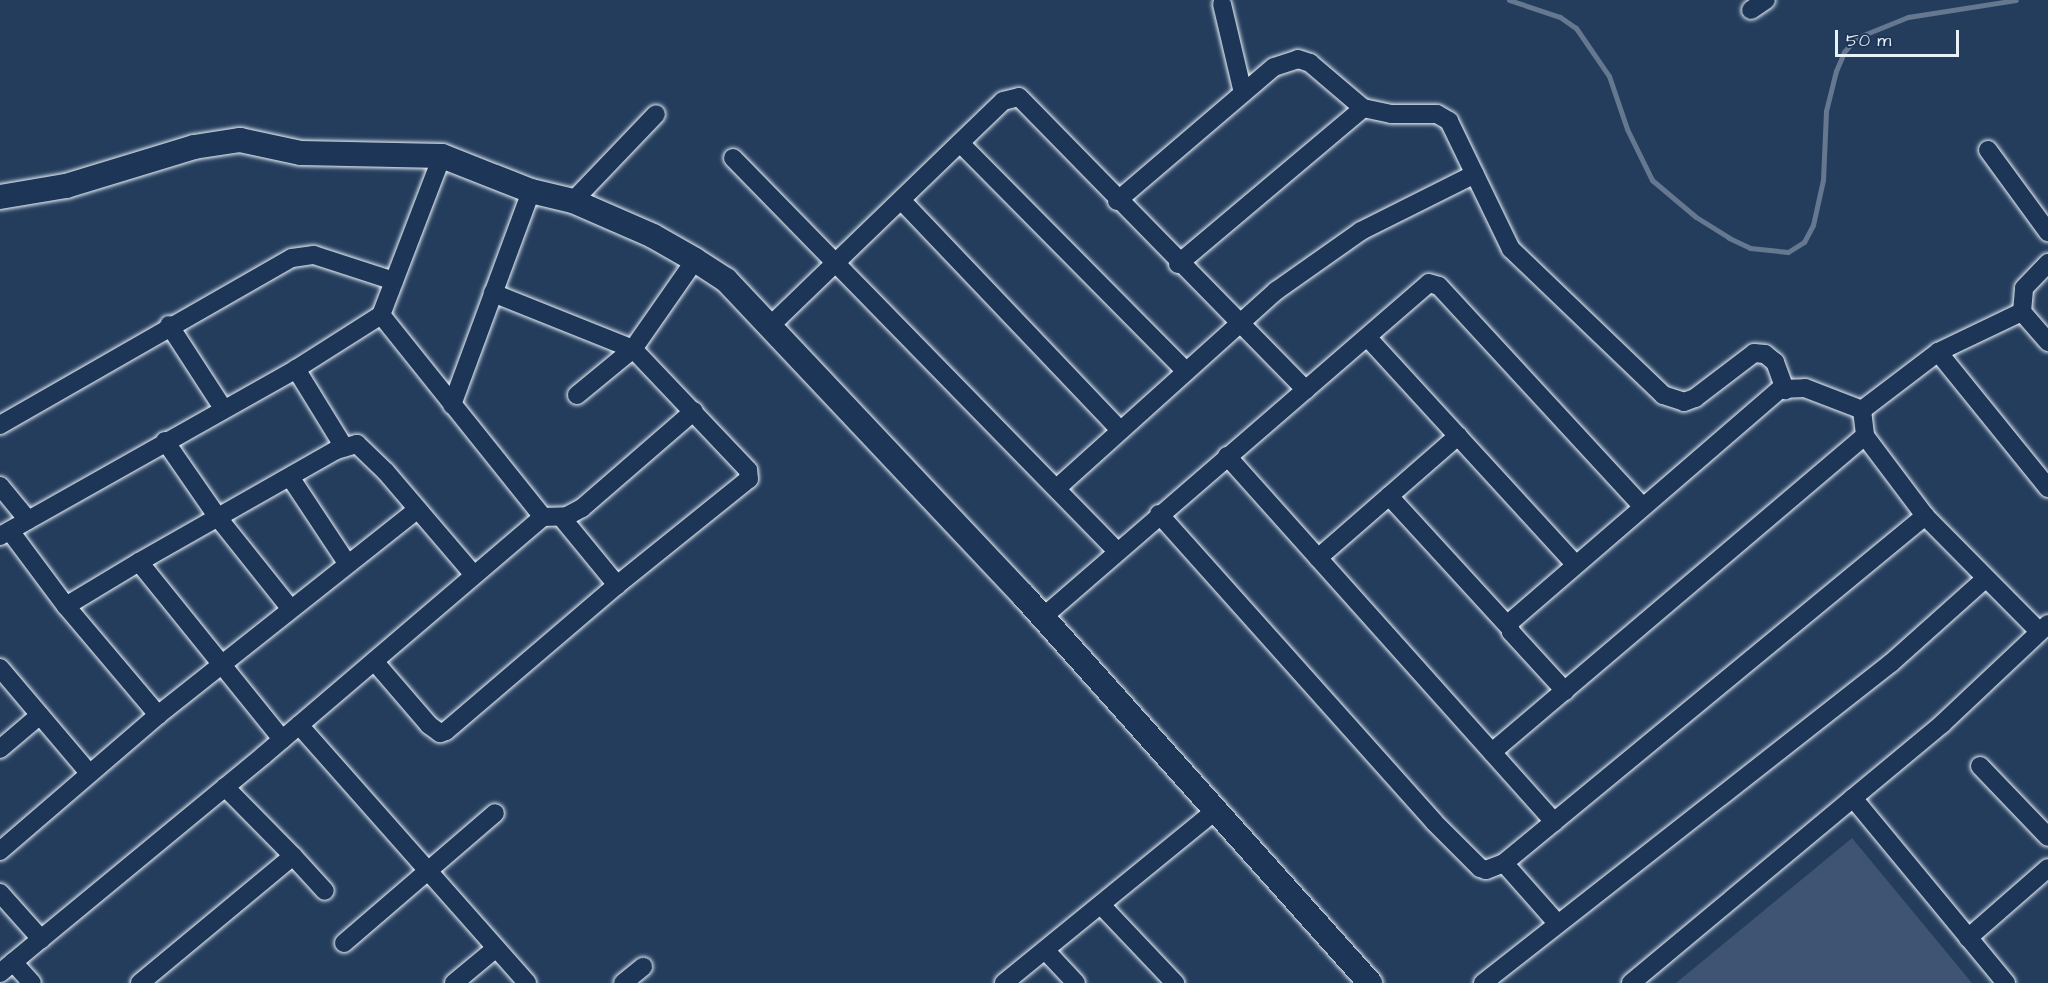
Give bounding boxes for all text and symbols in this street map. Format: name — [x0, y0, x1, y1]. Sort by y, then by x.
scale bar — [1838, 18, 1962, 56]
text: 50 m — [1846, 28, 1891, 53]

